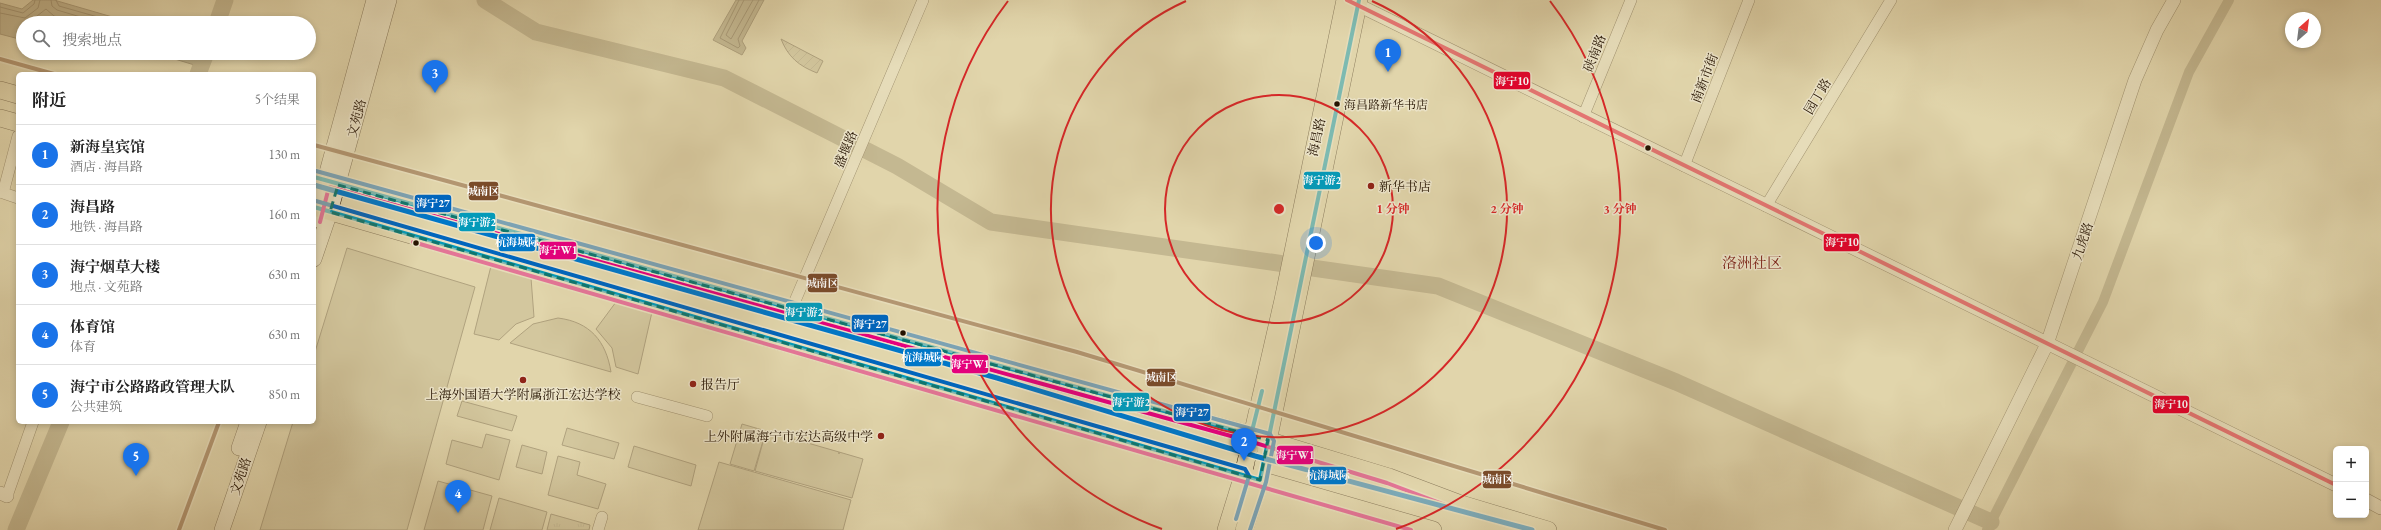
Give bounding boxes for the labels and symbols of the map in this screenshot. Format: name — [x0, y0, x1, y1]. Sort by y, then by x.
north arrow — [2285, 12, 2321, 48]
street label: 硖南路 — [1579, 32, 1610, 74]
pin: 1 — [1375, 39, 1401, 72]
street label: 南新市街 — [1687, 51, 1722, 106]
pin: 3 — [422, 60, 448, 93]
line badge: 海宁10 — [1493, 71, 1531, 90]
text: 海宁10 — [1495, 74, 1529, 88]
street label: 园丁路 — [1800, 75, 1835, 117]
street label: 文苑路 — [343, 97, 370, 139]
place label: 海昌路新华书店 — [1344, 97, 1428, 113]
marker: 海昌路新华书店 — [1332, 99, 1342, 109]
street label: 海昌路 — [1304, 116, 1329, 158]
street label: 盛堰路 — [830, 128, 861, 170]
unlabelled marker — [1643, 143, 1653, 153]
line badge: 海宁游2 — [1303, 171, 1341, 190]
text: 海宁游2 — [1303, 173, 1342, 187]
place label: 新华书店 — [1379, 178, 1431, 195]
line badge: 城南区 — [468, 181, 499, 201]
marker: 新华书店 — [1366, 181, 1376, 191]
text: 城南区 — [467, 184, 500, 198]
line badge: 海宁27 — [414, 194, 452, 213]
text: 海宁27 — [416, 196, 450, 210]
text: 1 分钟 — [1376, 201, 1410, 217]
text: 2 分钟 — [1490, 201, 1524, 217]
text: 3 分钟 — [1603, 201, 1637, 217]
centre of rings — [1272, 202, 1286, 216]
line badge: 海宁游2 — [458, 212, 496, 232]
text: 海宁游2 — [458, 215, 497, 229]
street label: 九虎路 — [2068, 220, 2097, 262]
line badge: 杭海城际 — [498, 233, 536, 252]
your location — [1306, 233, 1326, 253]
line badge: 海宁10 — [1823, 233, 1860, 252]
text: 杭海城际 — [495, 235, 539, 249]
text: 海宁10 — [1825, 235, 1859, 249]
unlabelled marker — [411, 238, 421, 248]
line badge: 海宁W1 — [539, 241, 577, 260]
text: 海宁W1 — [538, 243, 578, 257]
district label: 洛洲社区 — [1722, 253, 1782, 272]
line badge: 城南区 — [807, 273, 838, 293]
text: 城南区 — [806, 276, 839, 290]
line badge: 海宁游2 — [785, 302, 823, 322]
text: 海宁游2 — [785, 305, 824, 319]
line badge: 海宁27 — [851, 314, 889, 333]
text: 海宁27 — [853, 317, 887, 331]
unlabelled marker — [898, 328, 908, 338]
line badge: 杭海城际 — [904, 348, 942, 367]
text: 杭海城际 — [901, 350, 945, 364]
line badge: 海宁W1 — [951, 354, 989, 374]
text: 海宁W1 — [950, 357, 990, 371]
line badge: 城南区 — [1146, 368, 1176, 387]
text: 城南区 — [1145, 370, 1178, 384]
marker: 上海外国语大学附属浙江宏达学校 — [518, 375, 528, 385]
place label: 报告厅 — [701, 376, 740, 393]
marker: 报告厅 — [688, 379, 698, 389]
place label: 上海外国语大学附属浙江宏达学校 — [425, 386, 621, 403]
line badge: 海宁游2 — [1112, 392, 1150, 412]
text: 海宁游2 — [1112, 395, 1151, 409]
line badge: 海宁10 — [2152, 395, 2190, 414]
text: 海宁10 — [2154, 397, 2188, 411]
line badge: 海宁27 — [1173, 403, 1211, 422]
text: 海宁27 — [1175, 405, 1209, 419]
place label: 上外附属海宁市宏达高级中学 — [704, 428, 873, 445]
pin: 2 — [1231, 428, 1257, 461]
marker: 上外附属海宁市宏达高级中学 — [876, 431, 886, 441]
pin: 5 — [123, 443, 149, 476]
line badge: 海宁W1 — [1276, 445, 1314, 465]
text: 海宁W1 — [1275, 448, 1315, 462]
street label: 文苑路 — [226, 455, 255, 497]
line badge: 杭海城际 — [1309, 466, 1347, 485]
text: 杭海城际 — [1306, 468, 1350, 482]
line badge: 城南区 — [1482, 470, 1512, 489]
text: 城南区 — [1481, 472, 1514, 486]
pin: 4 — [445, 480, 471, 513]

